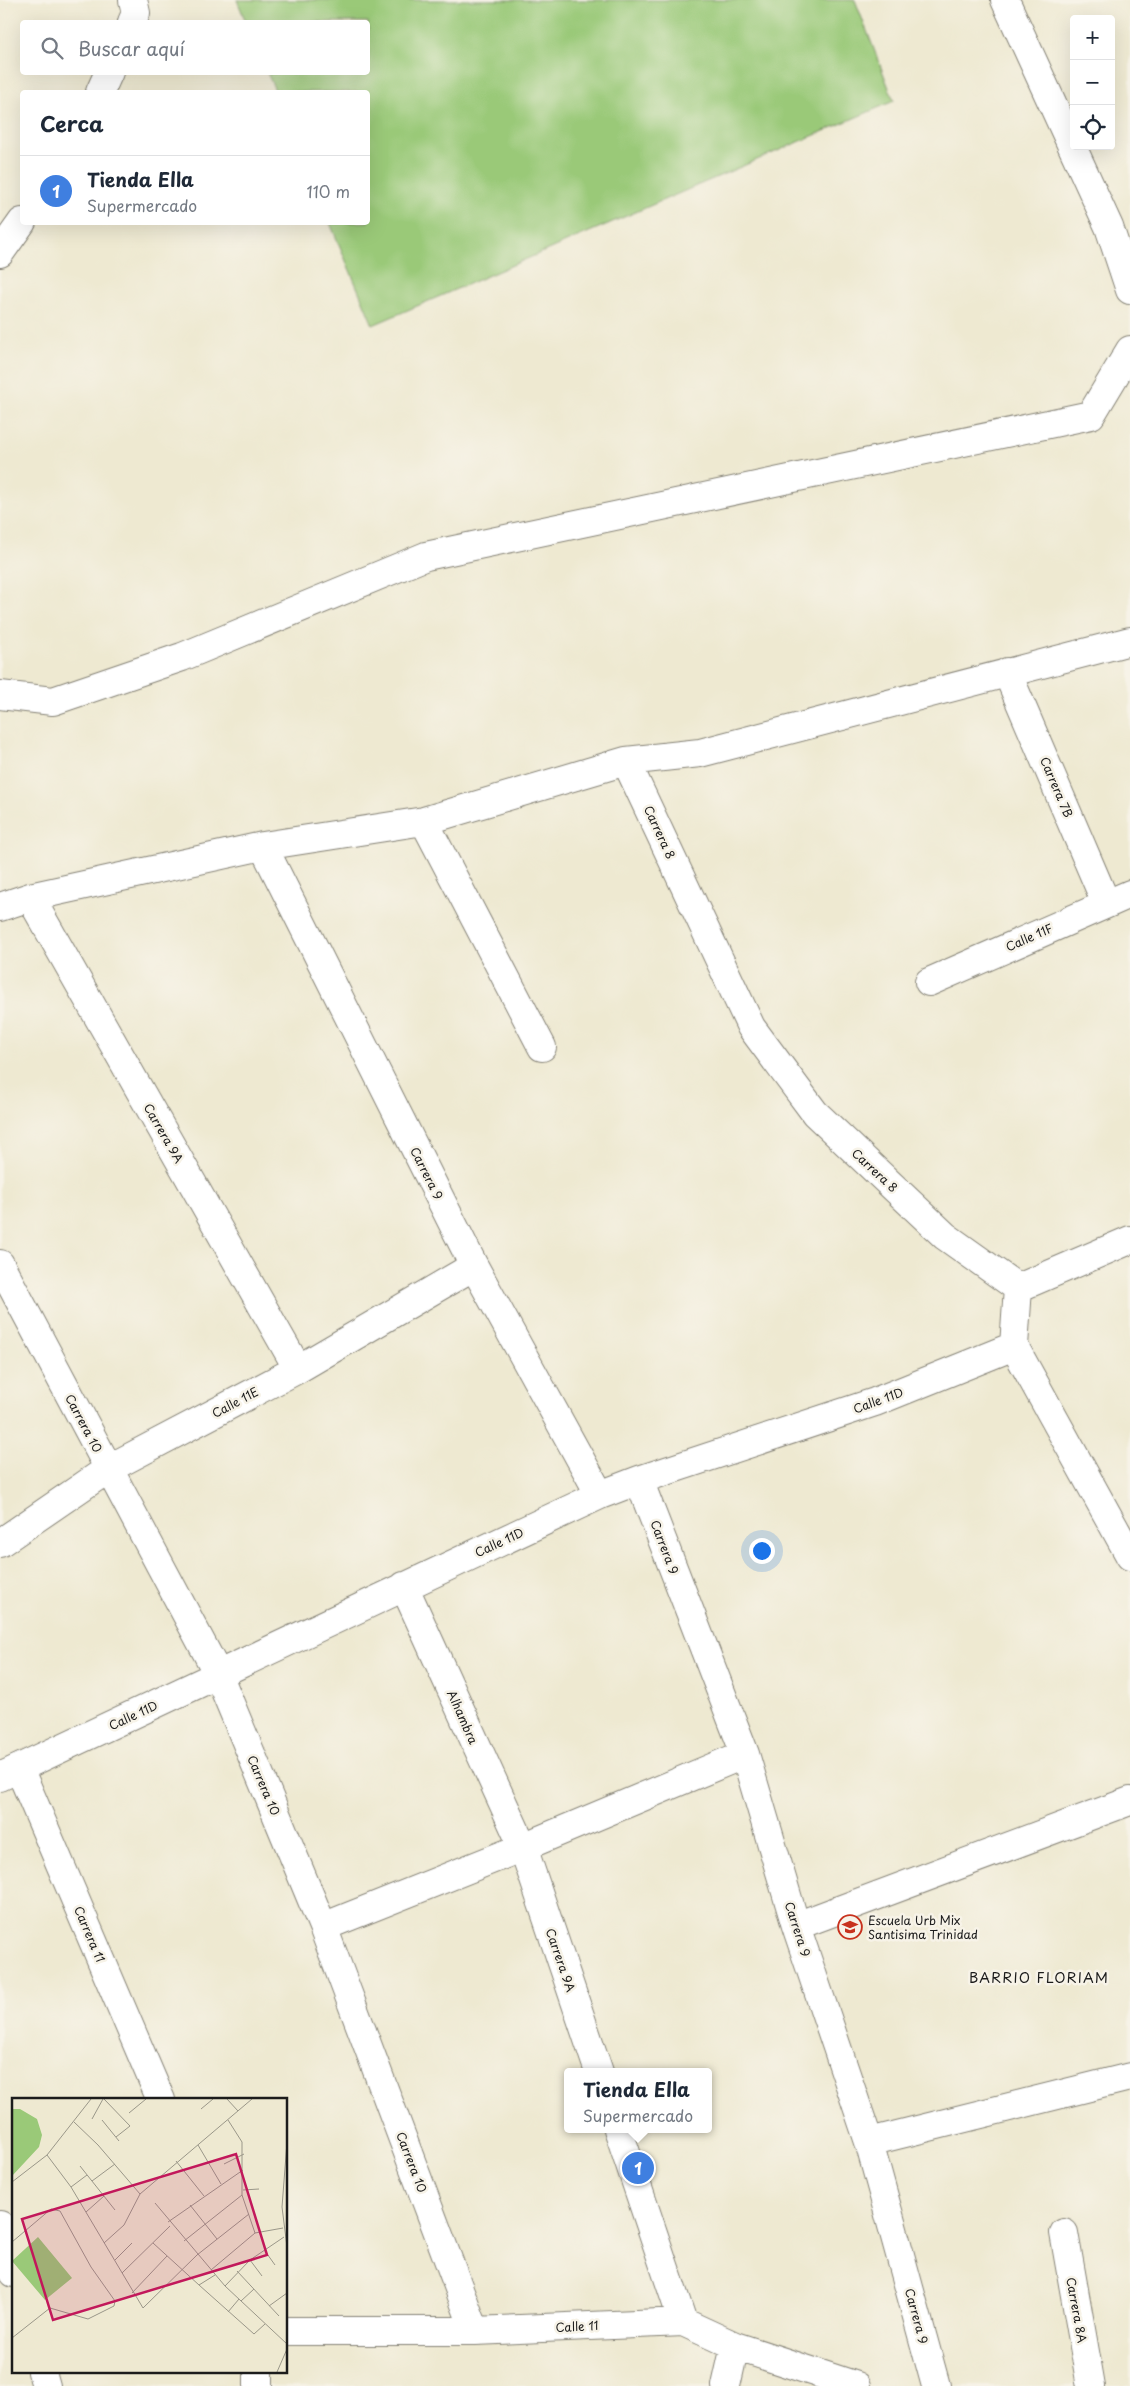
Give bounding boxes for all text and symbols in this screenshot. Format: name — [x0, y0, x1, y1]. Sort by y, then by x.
map controls — [1070, 15, 1115, 150]
button: + — [1070, 15, 1115, 60]
search box — [20, 20, 370, 75]
icon: search — [38, 34, 66, 62]
text: Buscar aquí — [78, 34, 185, 62]
button: − — [1070, 60, 1115, 105]
button: locate — [1070, 105, 1115, 150]
text: Cerca — [40, 107, 104, 139]
text: Tienda Ella — [87, 165, 194, 193]
text: 1 — [52, 179, 60, 203]
text: 110 m — [307, 179, 350, 203]
text: Supermercado — [87, 193, 197, 217]
street label: Carrera 7B — [1036, 754, 1078, 820]
street label: Carrera 8 — [640, 802, 680, 862]
street label: Calle 11F — [1003, 919, 1055, 955]
street label: Carrera 9A — [140, 1100, 188, 1166]
street label: Carrera 9 — [406, 1144, 448, 1202]
street label: Carrera 8 — [848, 1144, 902, 1196]
street label: Calle 11E — [208, 1382, 262, 1422]
street label: Calle 11D — [850, 1383, 906, 1417]
street label: Carrera 10 — [61, 1391, 107, 1456]
street label: Carrera 9 — [646, 1517, 684, 1577]
street label: Calle 11D — [472, 1523, 526, 1561]
your location — [749, 1538, 775, 1564]
street label: Alhambra — [443, 1687, 483, 1747]
street label: Calle 11D — [106, 1696, 160, 1734]
street label: Carrera 10 — [243, 1752, 285, 1818]
street label: Carrera 9 — [781, 1899, 815, 1959]
street label: Carrera 11 — [70, 1903, 110, 1965]
place label: Escuela Urb Mix Santisima Trinidad — [868, 1911, 978, 1943]
school or university icon: Escuela Urb Mix Santisima Trinidad — [837, 1914, 863, 1940]
street label: Carrera 9A — [542, 1926, 580, 1994]
district label: BARRIO FLORIAM — [969, 1967, 1109, 1988]
popup — [564, 2068, 712, 2133]
text: Tienda Ella — [583, 2075, 690, 2103]
inset map — [12, 2098, 288, 2374]
text: Supermercado — [583, 2103, 693, 2127]
street label: Carrera 10 — [392, 2129, 432, 2195]
pin: 1 — [622, 2149, 654, 2187]
street label: Carrera 8A — [1062, 2276, 1092, 2344]
street label: Carrera 9 — [901, 2286, 933, 2346]
street label: Calle 11 — [555, 2316, 599, 2336]

